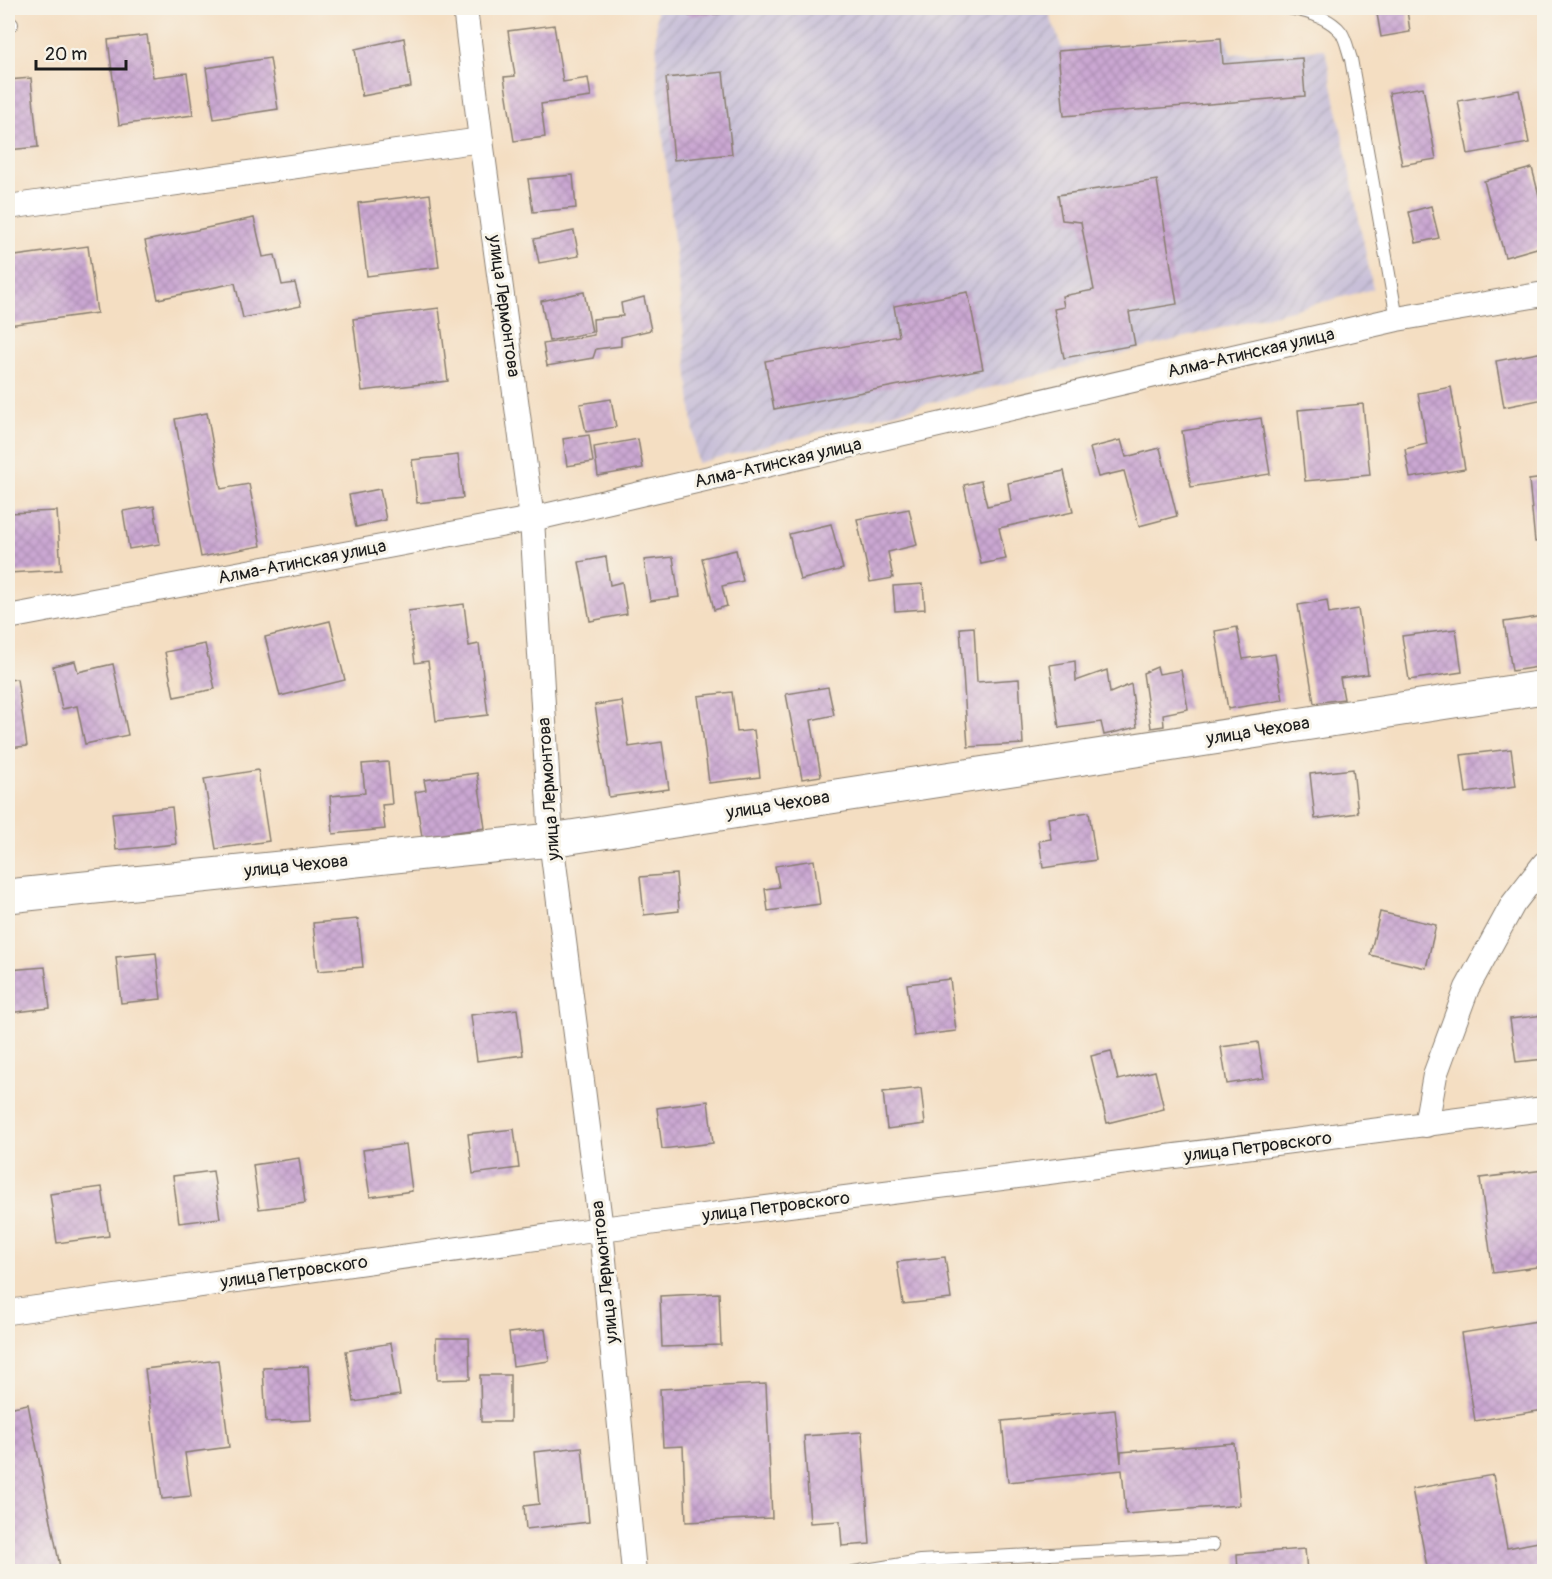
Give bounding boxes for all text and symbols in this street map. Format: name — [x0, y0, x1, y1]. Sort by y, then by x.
scale bar — [36, 33, 126, 71]
text: 20 m — [45, 43, 87, 66]
street label: улица Лермонтова — [482, 232, 525, 379]
street label: Алма-Атинская улица — [1165, 323, 1337, 383]
street label: Алма-Атинская улица — [692, 433, 864, 493]
street label: Алма-Атинская улица — [216, 534, 388, 590]
street label: улица Чехова — [1204, 711, 1311, 751]
street label: улица Лермонтова — [533, 717, 566, 862]
street label: улица Чехова — [724, 785, 831, 825]
street label: улица Чехова — [242, 849, 349, 883]
street label: улица Петровского — [1182, 1127, 1333, 1168]
street label: улица Петровского — [700, 1187, 851, 1228]
street label: улица Лермонтова — [586, 1200, 624, 1345]
street label: улица Петровского — [218, 1250, 369, 1294]

